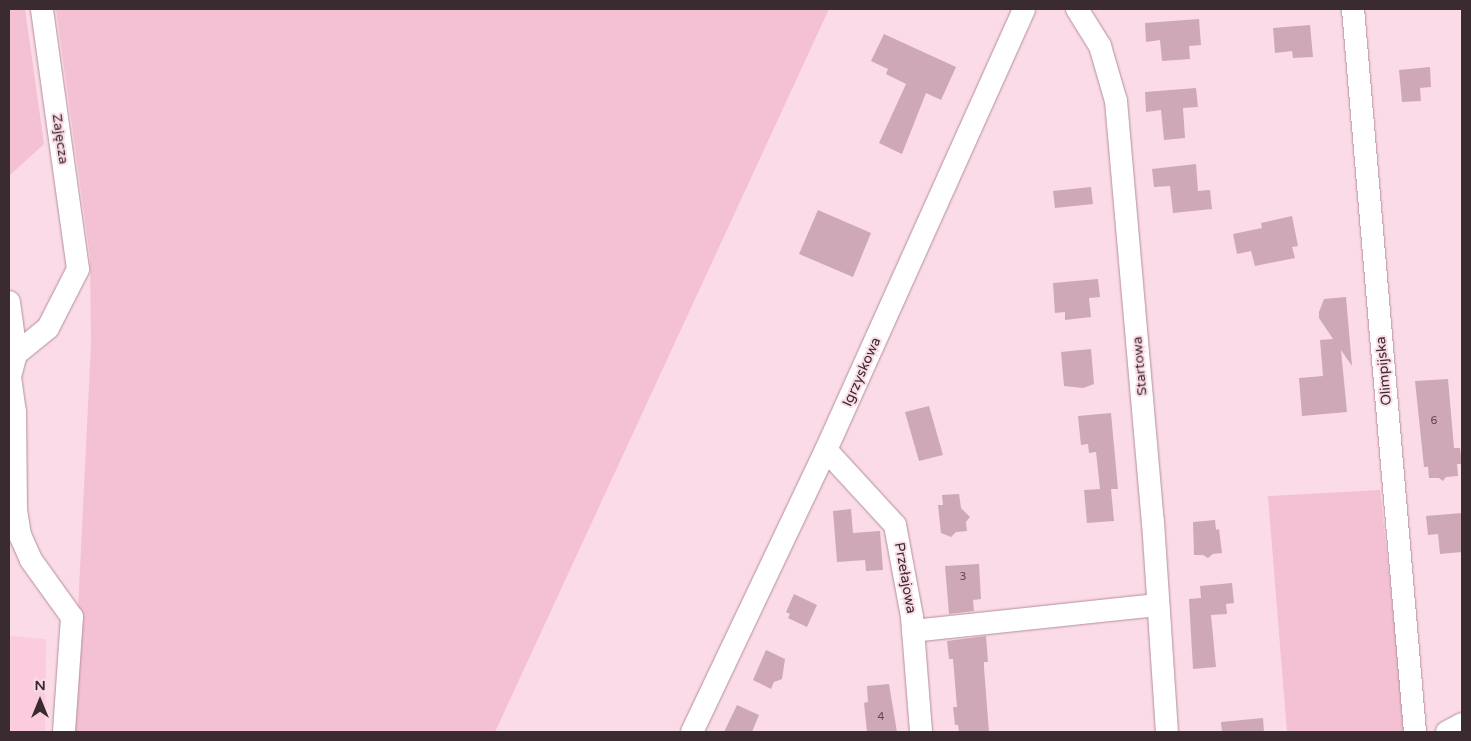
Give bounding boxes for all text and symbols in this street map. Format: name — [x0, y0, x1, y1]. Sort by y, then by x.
street label: Zajęcza — [48, 113, 72, 165]
street label: Igrzyskowa — [839, 335, 885, 409]
street label: Startowa — [1129, 336, 1151, 396]
street label: Olimpijska — [1373, 336, 1395, 406]
house number: 6 — [1431, 414, 1437, 428]
street label: Przełajowa — [890, 541, 920, 615]
house number: 3 — [960, 570, 966, 584]
north arrow — [15, 676, 65, 726]
text: N — [34, 677, 46, 694]
house number: 4 — [878, 710, 884, 724]

